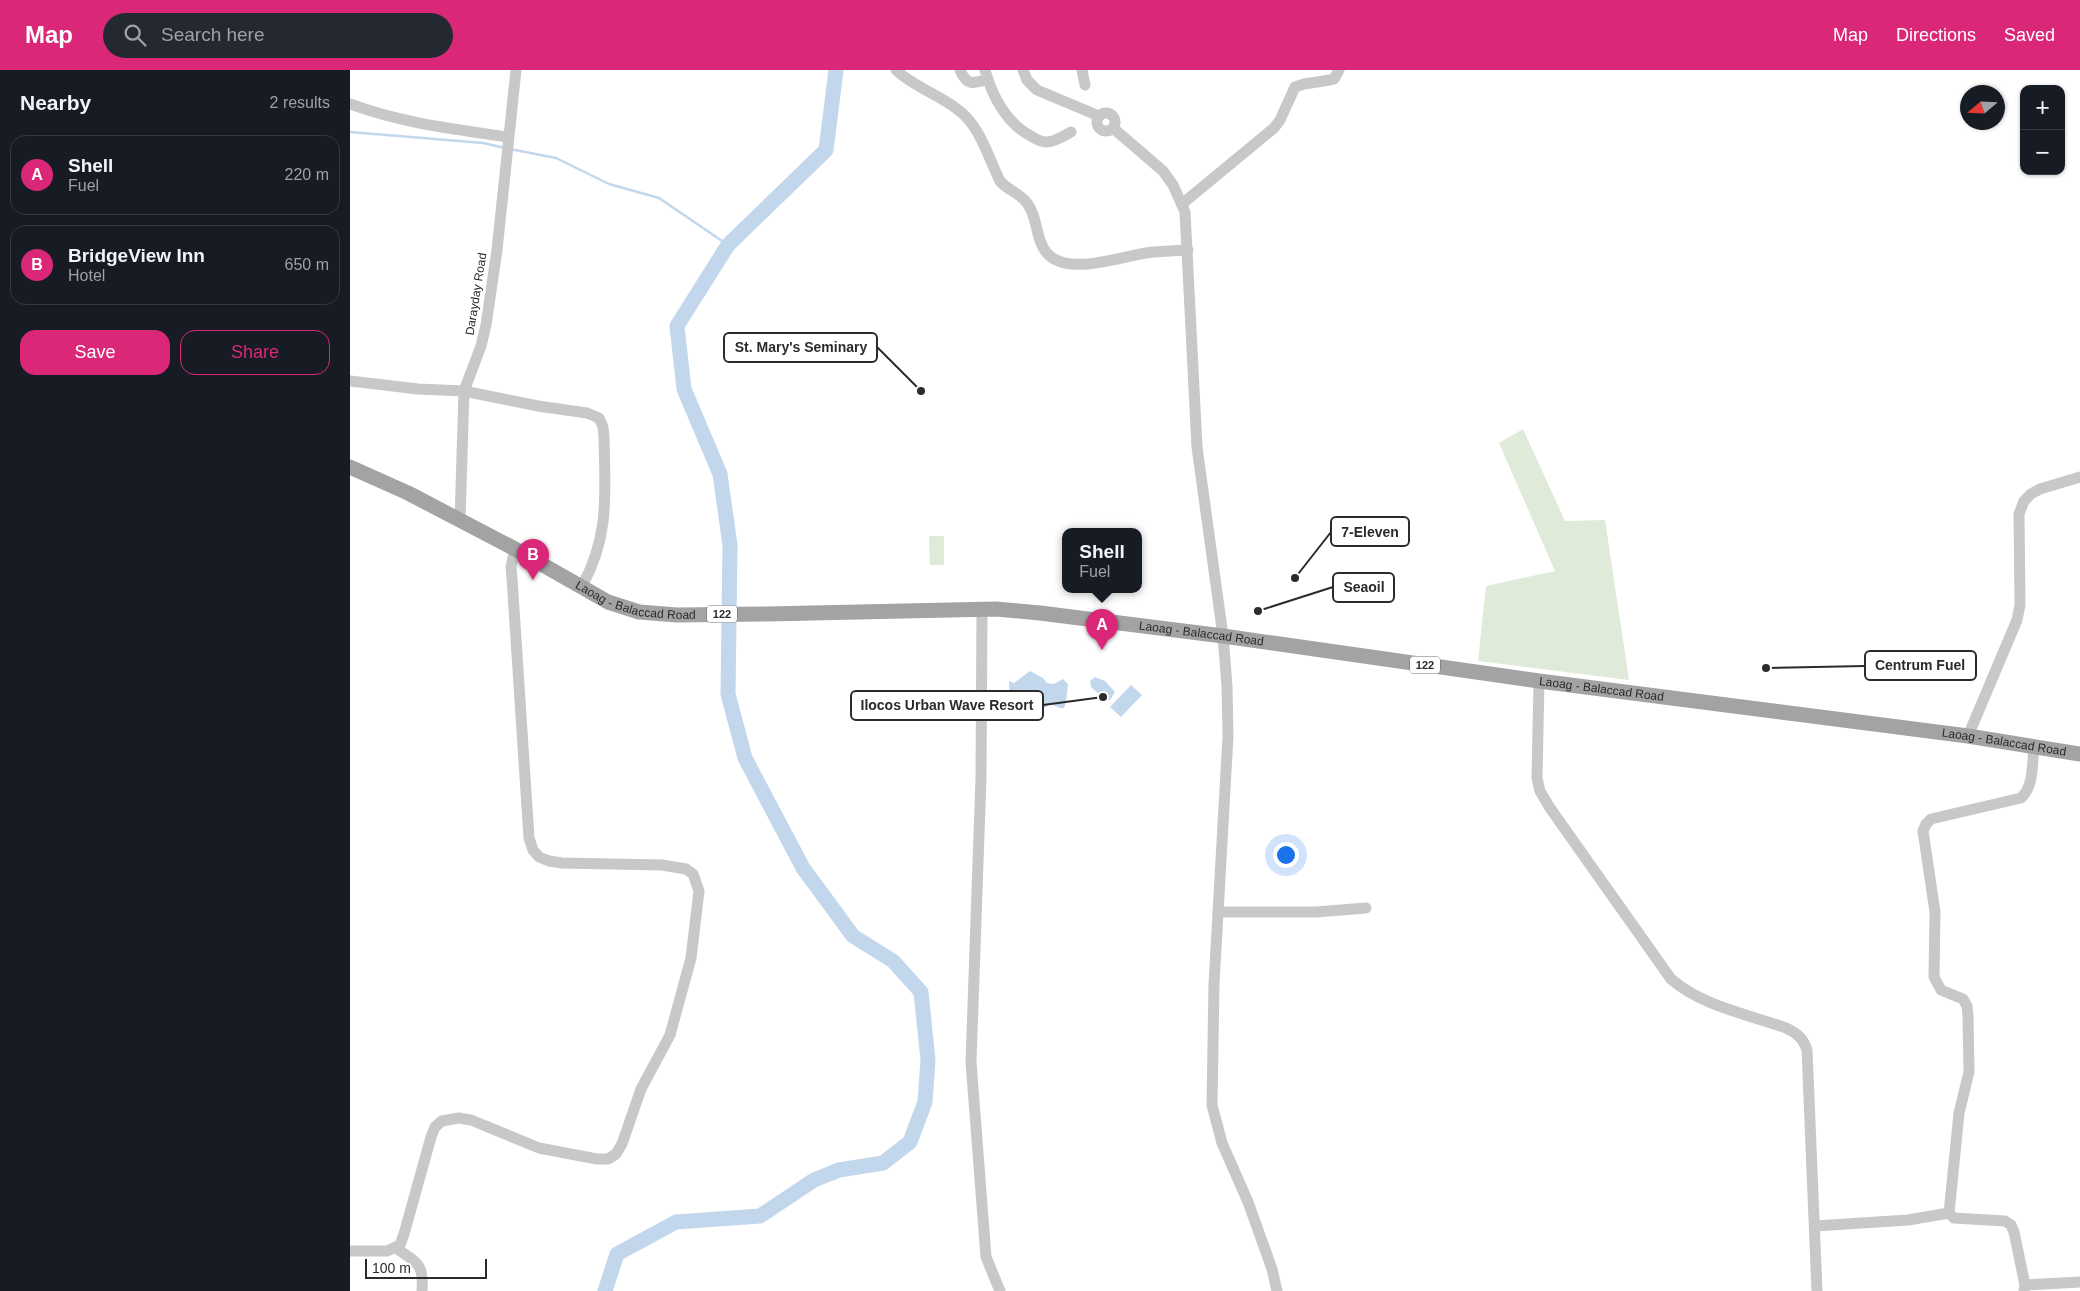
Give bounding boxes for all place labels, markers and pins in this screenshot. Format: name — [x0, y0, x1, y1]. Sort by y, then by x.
callout: St. Mary's Seminary — [724, 333, 877, 362]
callout: 7-Eleven — [1331, 517, 1409, 546]
pin: B — [517, 539, 549, 580]
callout: Seaoil — [1333, 573, 1394, 602]
pin: A — [1086, 609, 1118, 650]
callout: Centrum Fuel — [1865, 651, 1976, 680]
callout: Ilocos Urban Wave Resort — [851, 691, 1043, 720]

